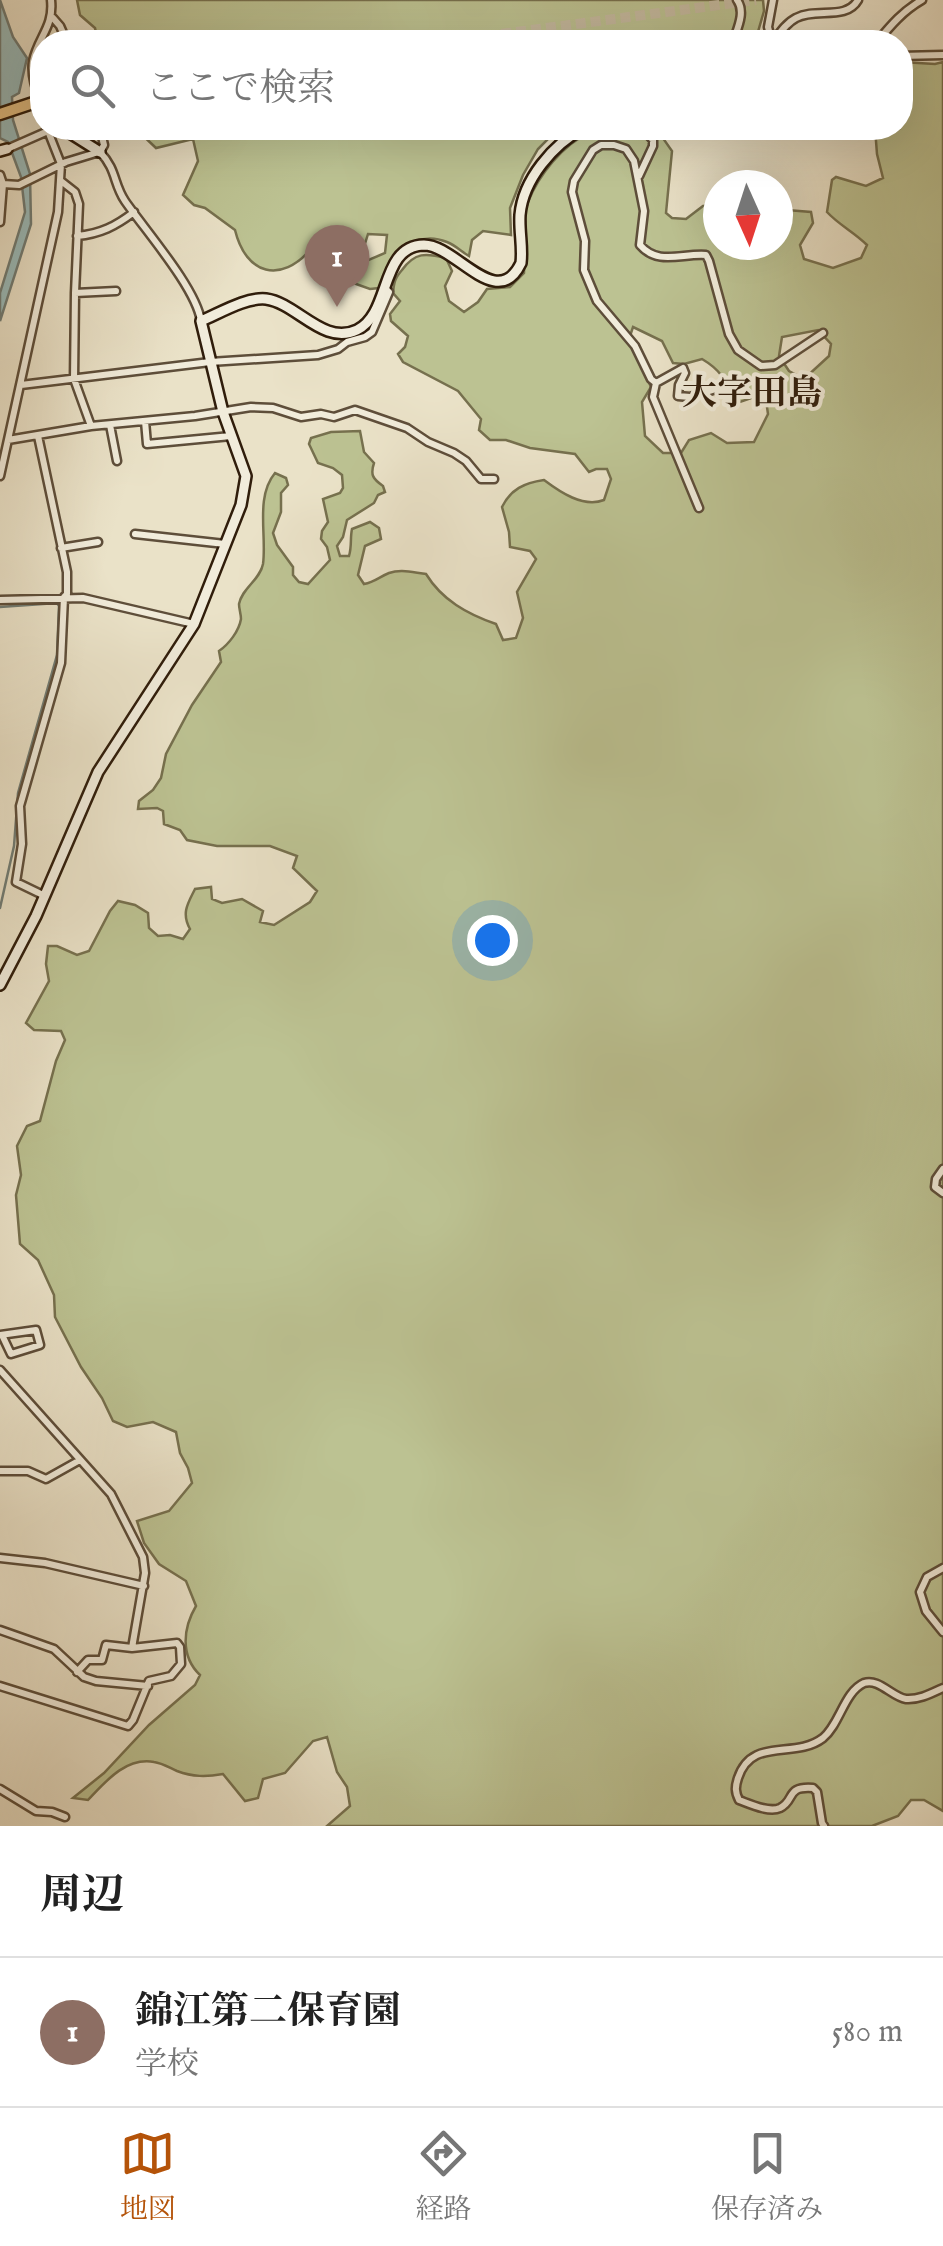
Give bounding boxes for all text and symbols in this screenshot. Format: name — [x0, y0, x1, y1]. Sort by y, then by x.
search box — [30, 30, 913, 140]
icon: search — [65, 58, 120, 113]
text: ここで検索 — [145, 66, 335, 114]
north arrow — [703, 170, 793, 260]
pin: 1 — [304, 224, 370, 307]
district label: 大字田島 — [682, 372, 822, 417]
your location — [467, 915, 518, 966]
text: 周辺 — [40, 1870, 124, 1923]
text: 錦江第二保育園 — [135, 1989, 401, 2037]
text: 1 — [67, 2012, 78, 2053]
text: 580 m — [831, 2012, 903, 2053]
text: 学校 — [135, 2045, 199, 2086]
tab: 地図 — [120, 2126, 176, 2228]
tab: 経路 — [415, 2126, 471, 2228]
tab: 保存済み — [711, 2126, 823, 2228]

